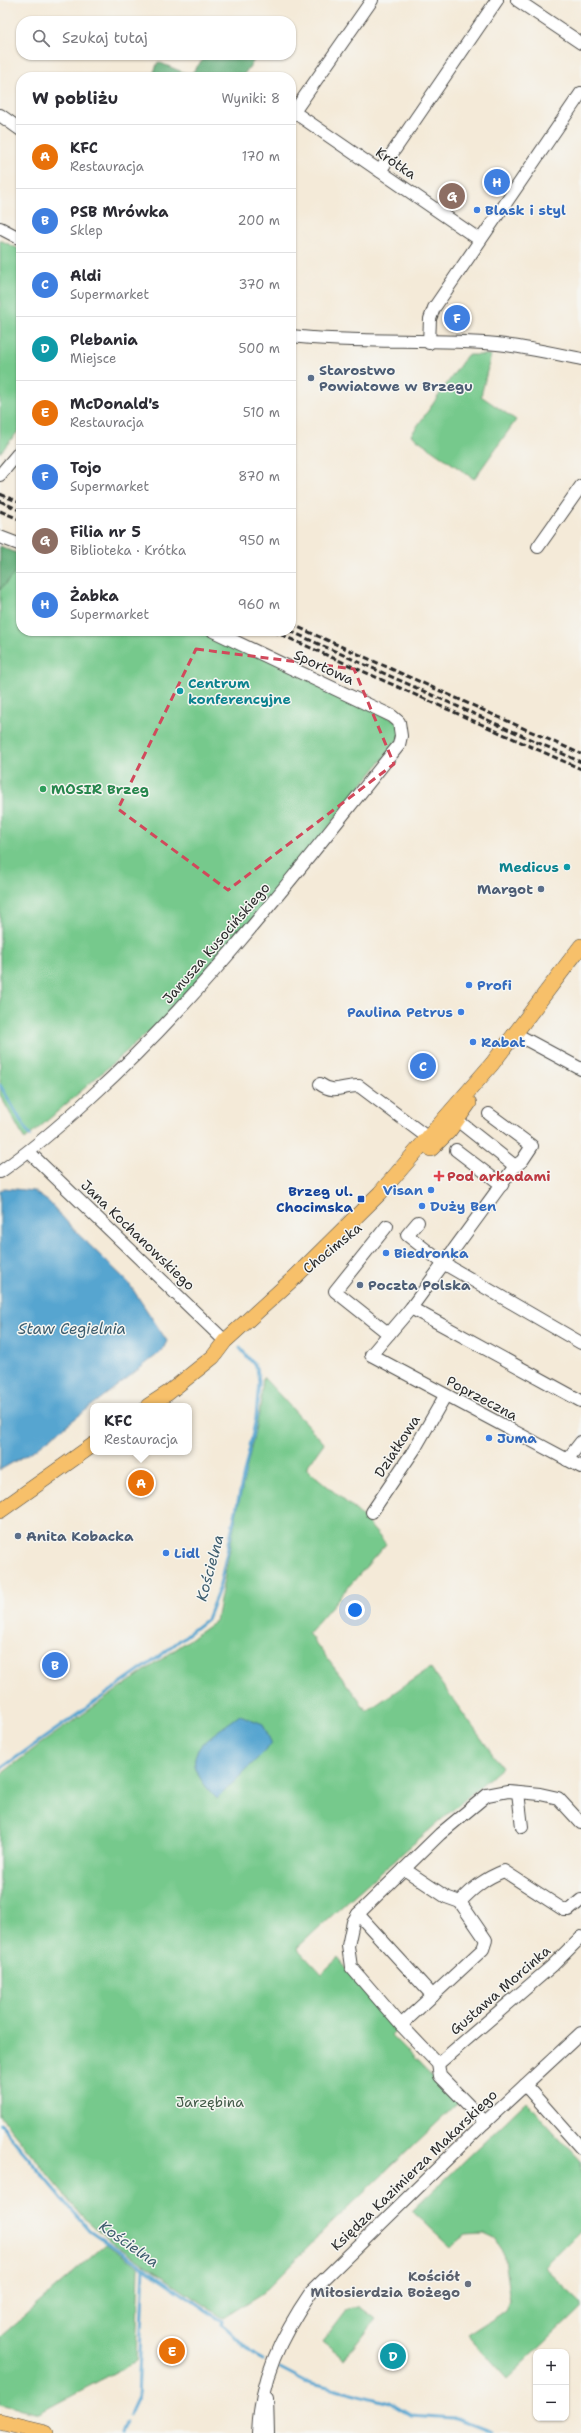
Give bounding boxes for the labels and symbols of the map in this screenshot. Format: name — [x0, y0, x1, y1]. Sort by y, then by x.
street label: Krótka — [372, 143, 420, 183]
pin: H — [484, 167, 510, 197]
pin: G — [439, 181, 465, 211]
place label: Blask i styl — [485, 201, 566, 219]
marker: Blask i styl — [472, 205, 482, 215]
pin: F — [444, 303, 470, 333]
place label: Starostwo Powiatowe w Brzegu — [319, 361, 473, 395]
marker: Starostwo Powiatowe w Brzegu — [306, 373, 316, 383]
street label: Sportowa — [291, 645, 357, 689]
place label: Centrum konferencyjne — [188, 674, 291, 708]
marker: Centrum konferencyjne — [175, 686, 185, 696]
place label: MOSIR Brzeg — [51, 780, 149, 798]
marker: MOSIR Brzeg — [38, 784, 48, 794]
place label: Medicus — [499, 858, 559, 876]
marker: Medicus — [562, 862, 572, 872]
street label: Janusza Kusocińskiego — [158, 879, 274, 1007]
place label: Margot — [477, 880, 533, 898]
marker: Margot — [536, 884, 546, 894]
place label: Profi — [477, 976, 512, 994]
marker: Profi — [464, 980, 474, 990]
place label: Paulina Petrus — [347, 1003, 453, 1021]
marker: Paulina Petrus — [456, 1007, 466, 1017]
place label: Rabat — [481, 1033, 526, 1051]
marker: Rabat — [468, 1037, 478, 1047]
pin: C — [410, 1051, 436, 1081]
place label: Pod arkadami — [447, 1167, 550, 1185]
marker: Pod arkadami — [434, 1171, 444, 1181]
street label: Jana Kochanowskiego — [77, 1176, 199, 1294]
place label: Visan — [383, 1181, 423, 1199]
place label: Brzeg ul. Chocimska — [276, 1182, 353, 1216]
marker: Visan — [426, 1185, 436, 1195]
marker: Brzeg ul. Chocimska — [356, 1194, 366, 1204]
place label: Duży Ben — [430, 1197, 496, 1215]
marker: Duży Ben — [417, 1201, 427, 1211]
street label: Chocimska — [299, 1219, 365, 1277]
place label: Biedronka — [394, 1244, 469, 1262]
marker: Biedronka — [381, 1248, 391, 1258]
place label: Poczta Polska — [368, 1276, 471, 1294]
marker: Poczta Polska — [355, 1280, 365, 1290]
water label: Staw Cegielnia — [18, 1319, 126, 1339]
street label: Poprzeczna — [443, 1372, 521, 1424]
street label: Działkowa — [370, 1411, 424, 1481]
place label: Juma — [497, 1429, 537, 1447]
marker: Juma — [484, 1433, 494, 1443]
pin: A — [128, 1468, 154, 1498]
place label: Anita Kobacka — [26, 1527, 134, 1545]
marker: Anita Kobacka — [13, 1531, 23, 1541]
water label: Kościelna — [191, 1532, 229, 1604]
place label: Lidl — [174, 1544, 200, 1562]
marker: Lidl — [161, 1548, 171, 1558]
your location — [345, 1600, 365, 1620]
pin: B — [42, 1650, 68, 1680]
street label: Gustawa Morcinka — [446, 1941, 554, 2039]
street label: Księdza Kazimierza Makarskiego — [327, 2086, 501, 2254]
park label: Jarzębina — [176, 2093, 244, 2111]
water label: Kościelna — [95, 2216, 163, 2272]
place label: Kościół Miłosierdzia Bożego — [311, 2267, 460, 2301]
marker: Kościół Miłosierdzia Bożego — [463, 2279, 473, 2289]
pin: E — [159, 2336, 185, 2366]
pin: D — [380, 2341, 406, 2371]

